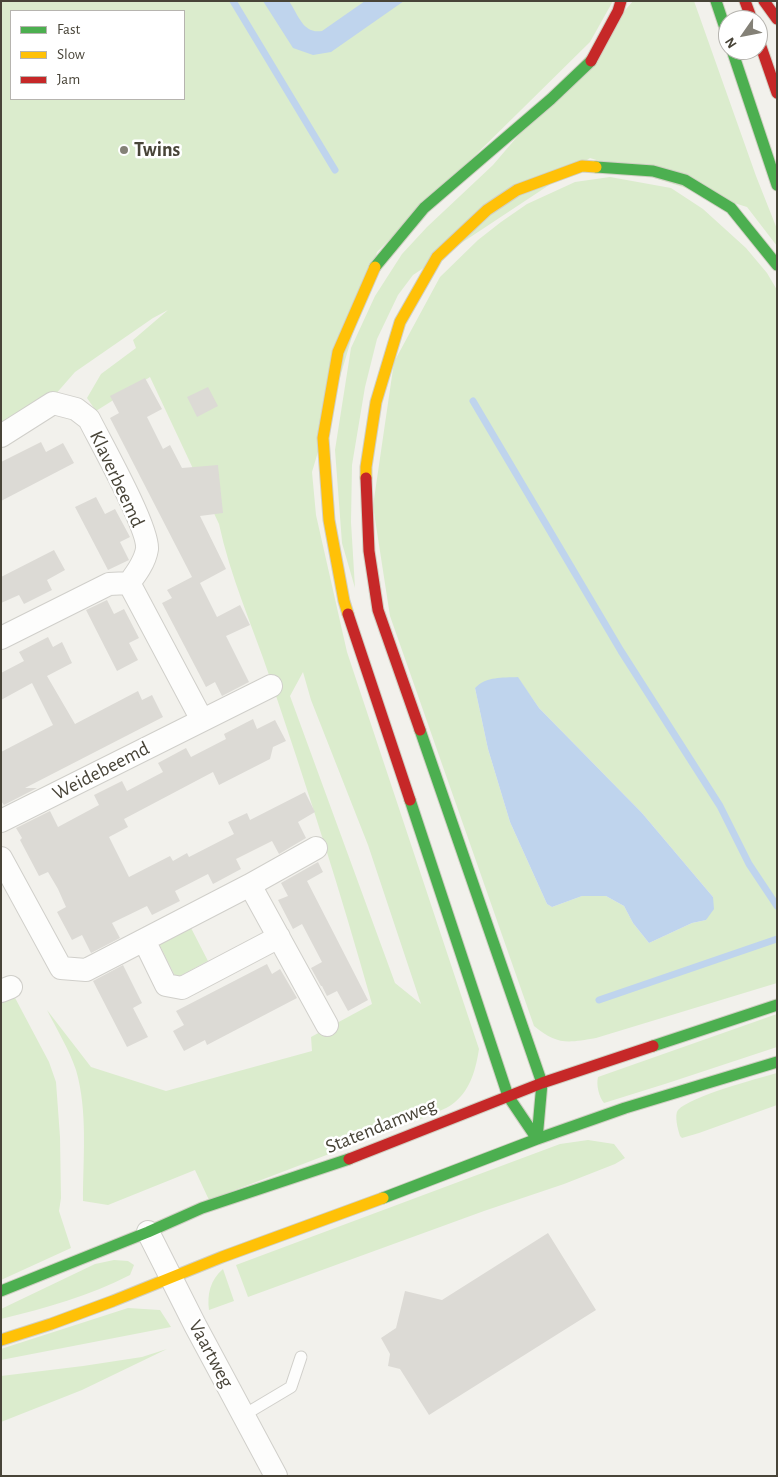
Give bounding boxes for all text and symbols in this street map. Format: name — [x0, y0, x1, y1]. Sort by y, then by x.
legend — [10, 10, 185, 100]
north arrow — [718, 10, 768, 60]
text: Fast — [57, 22, 80, 37]
text: N — [723, 35, 740, 51]
text: Slow — [57, 47, 85, 62]
text: Jam — [57, 72, 80, 87]
place label: Twins — [134, 138, 180, 162]
marker: Twins — [118, 144, 130, 156]
street label: Klaverbeemd — [84, 427, 150, 531]
street label: Weidebeemd — [48, 736, 154, 806]
street label: Statendamweg — [322, 1093, 440, 1159]
street label: Vaartweg — [183, 1316, 239, 1392]

